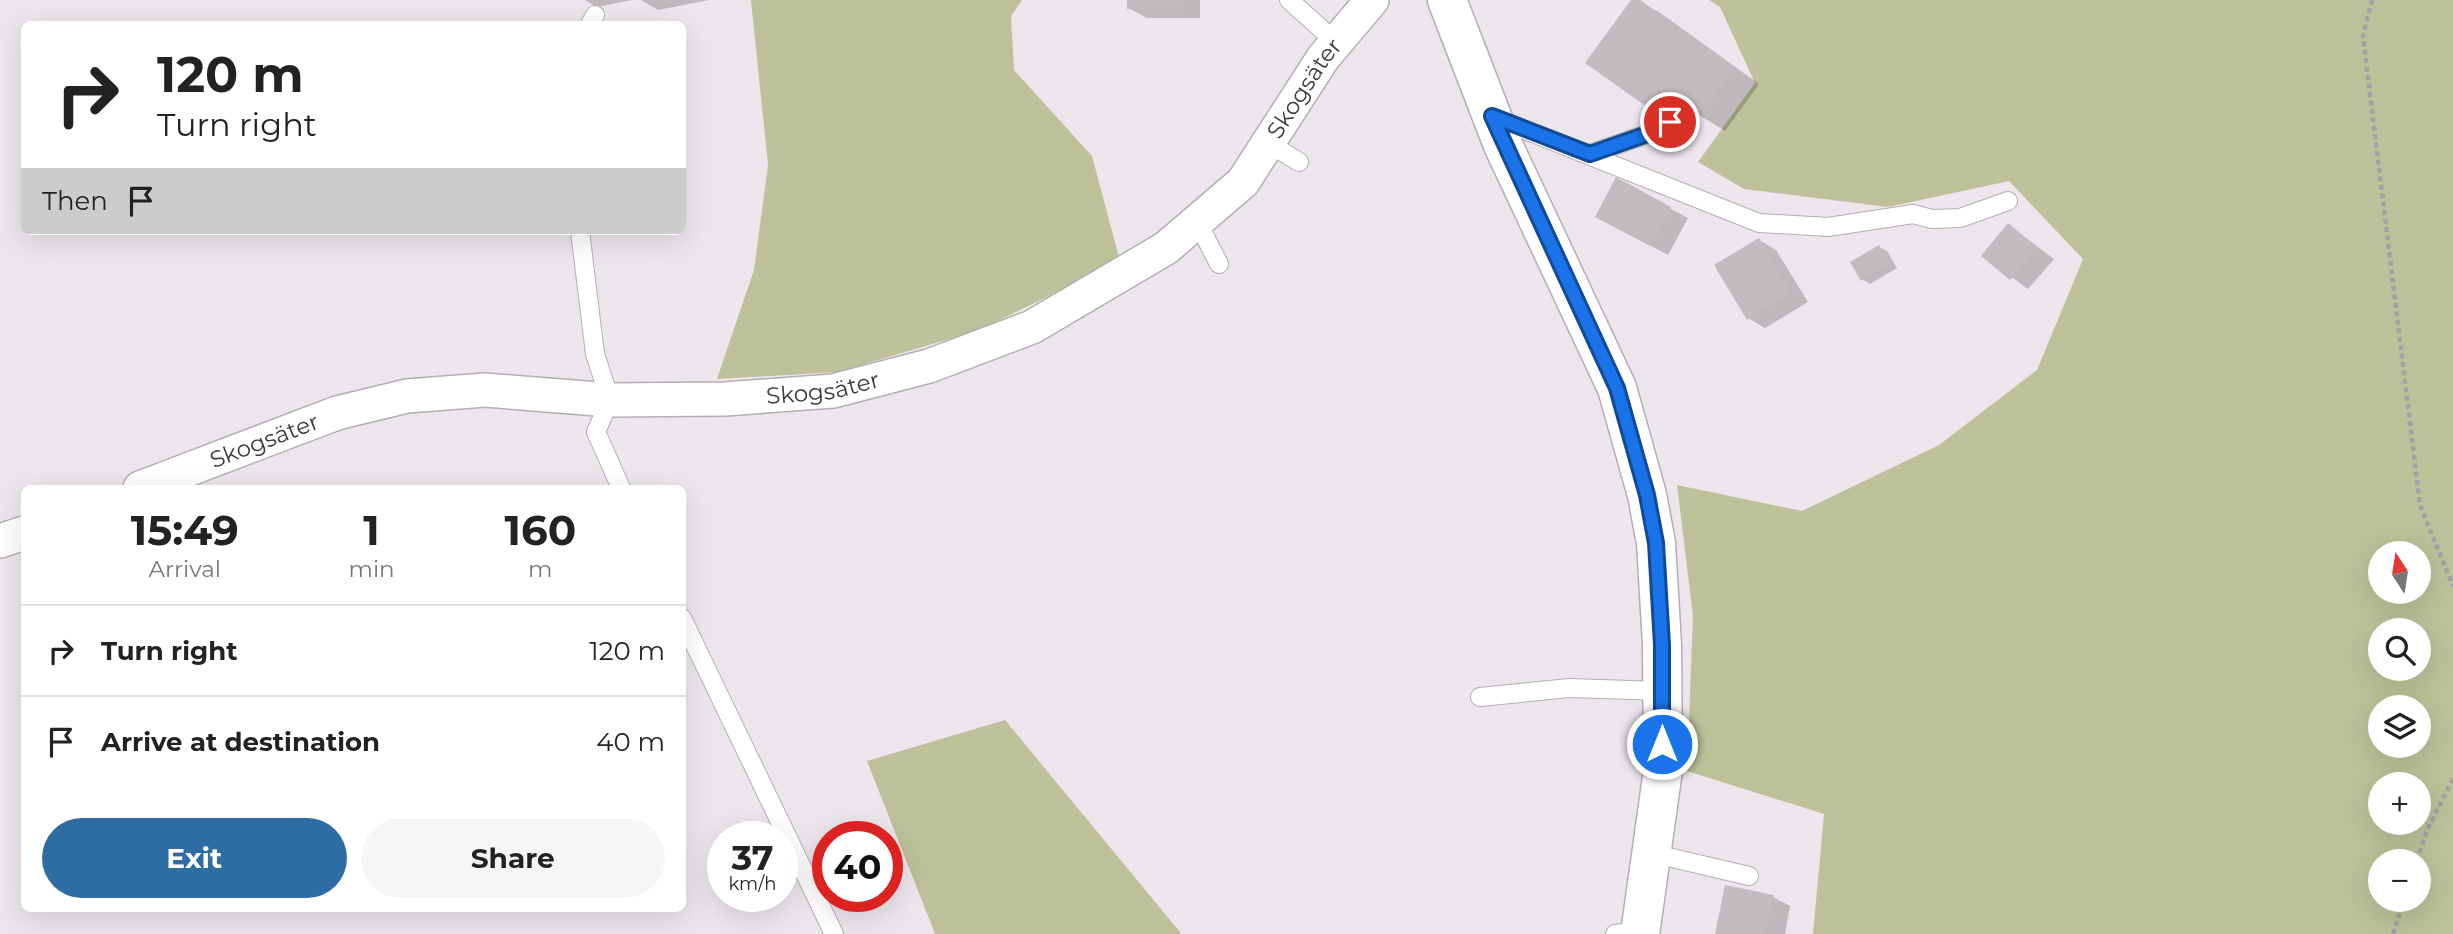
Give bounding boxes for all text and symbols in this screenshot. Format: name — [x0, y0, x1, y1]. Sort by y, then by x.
street label: Skogsäter — [1261, 32, 1348, 144]
text: 120 m — [157, 45, 304, 104]
icon: right — [42, 49, 133, 140]
pin — [1640, 92, 1700, 152]
icon: arrive — [1651, 103, 1689, 141]
text: Turn right — [157, 105, 317, 144]
icon: arrive — [122, 182, 160, 220]
text: Then — [42, 185, 108, 217]
street label: Skogsäter — [765, 365, 882, 410]
street label: Skogsäter — [206, 407, 323, 474]
text: 15:49 — [131, 504, 239, 556]
text: 1 — [363, 504, 380, 556]
text: 160 — [504, 504, 576, 556]
north arrow — [2368, 541, 2431, 604]
map controls — [2368, 541, 2431, 912]
text: Arrival — [148, 555, 221, 583]
text: min — [349, 555, 395, 583]
text: m — [528, 555, 553, 583]
button: search — [2368, 618, 2431, 681]
icon: right — [42, 632, 80, 670]
text: Turn right — [101, 635, 237, 667]
text: 120 m — [589, 635, 665, 667]
button: layers — [2368, 695, 2431, 758]
position arrow — [1625, 707, 1699, 781]
icon: arrive — [42, 723, 80, 761]
text: Arrive at destination — [101, 726, 380, 758]
text: 40 m — [596, 726, 665, 758]
button: + — [2368, 772, 2431, 835]
button: Exit — [42, 818, 347, 898]
button: Share — [361, 818, 665, 898]
speed limit sign: 40 — [812, 821, 903, 912]
text: 37 — [731, 836, 774, 879]
button: − — [2368, 849, 2431, 912]
text: km/h — [728, 873, 777, 895]

